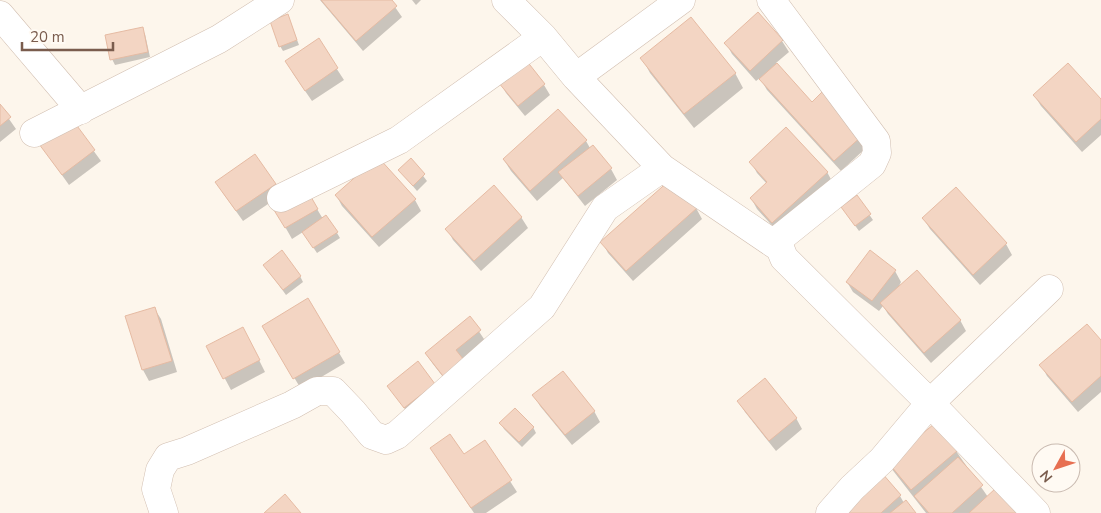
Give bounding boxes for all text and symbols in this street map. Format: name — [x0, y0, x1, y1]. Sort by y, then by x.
scale bar — [22, 20, 114, 52]
text: 20 m — [30, 27, 65, 47]
north arrow — [1031, 443, 1081, 493]
text: N — [1036, 466, 1057, 486]

